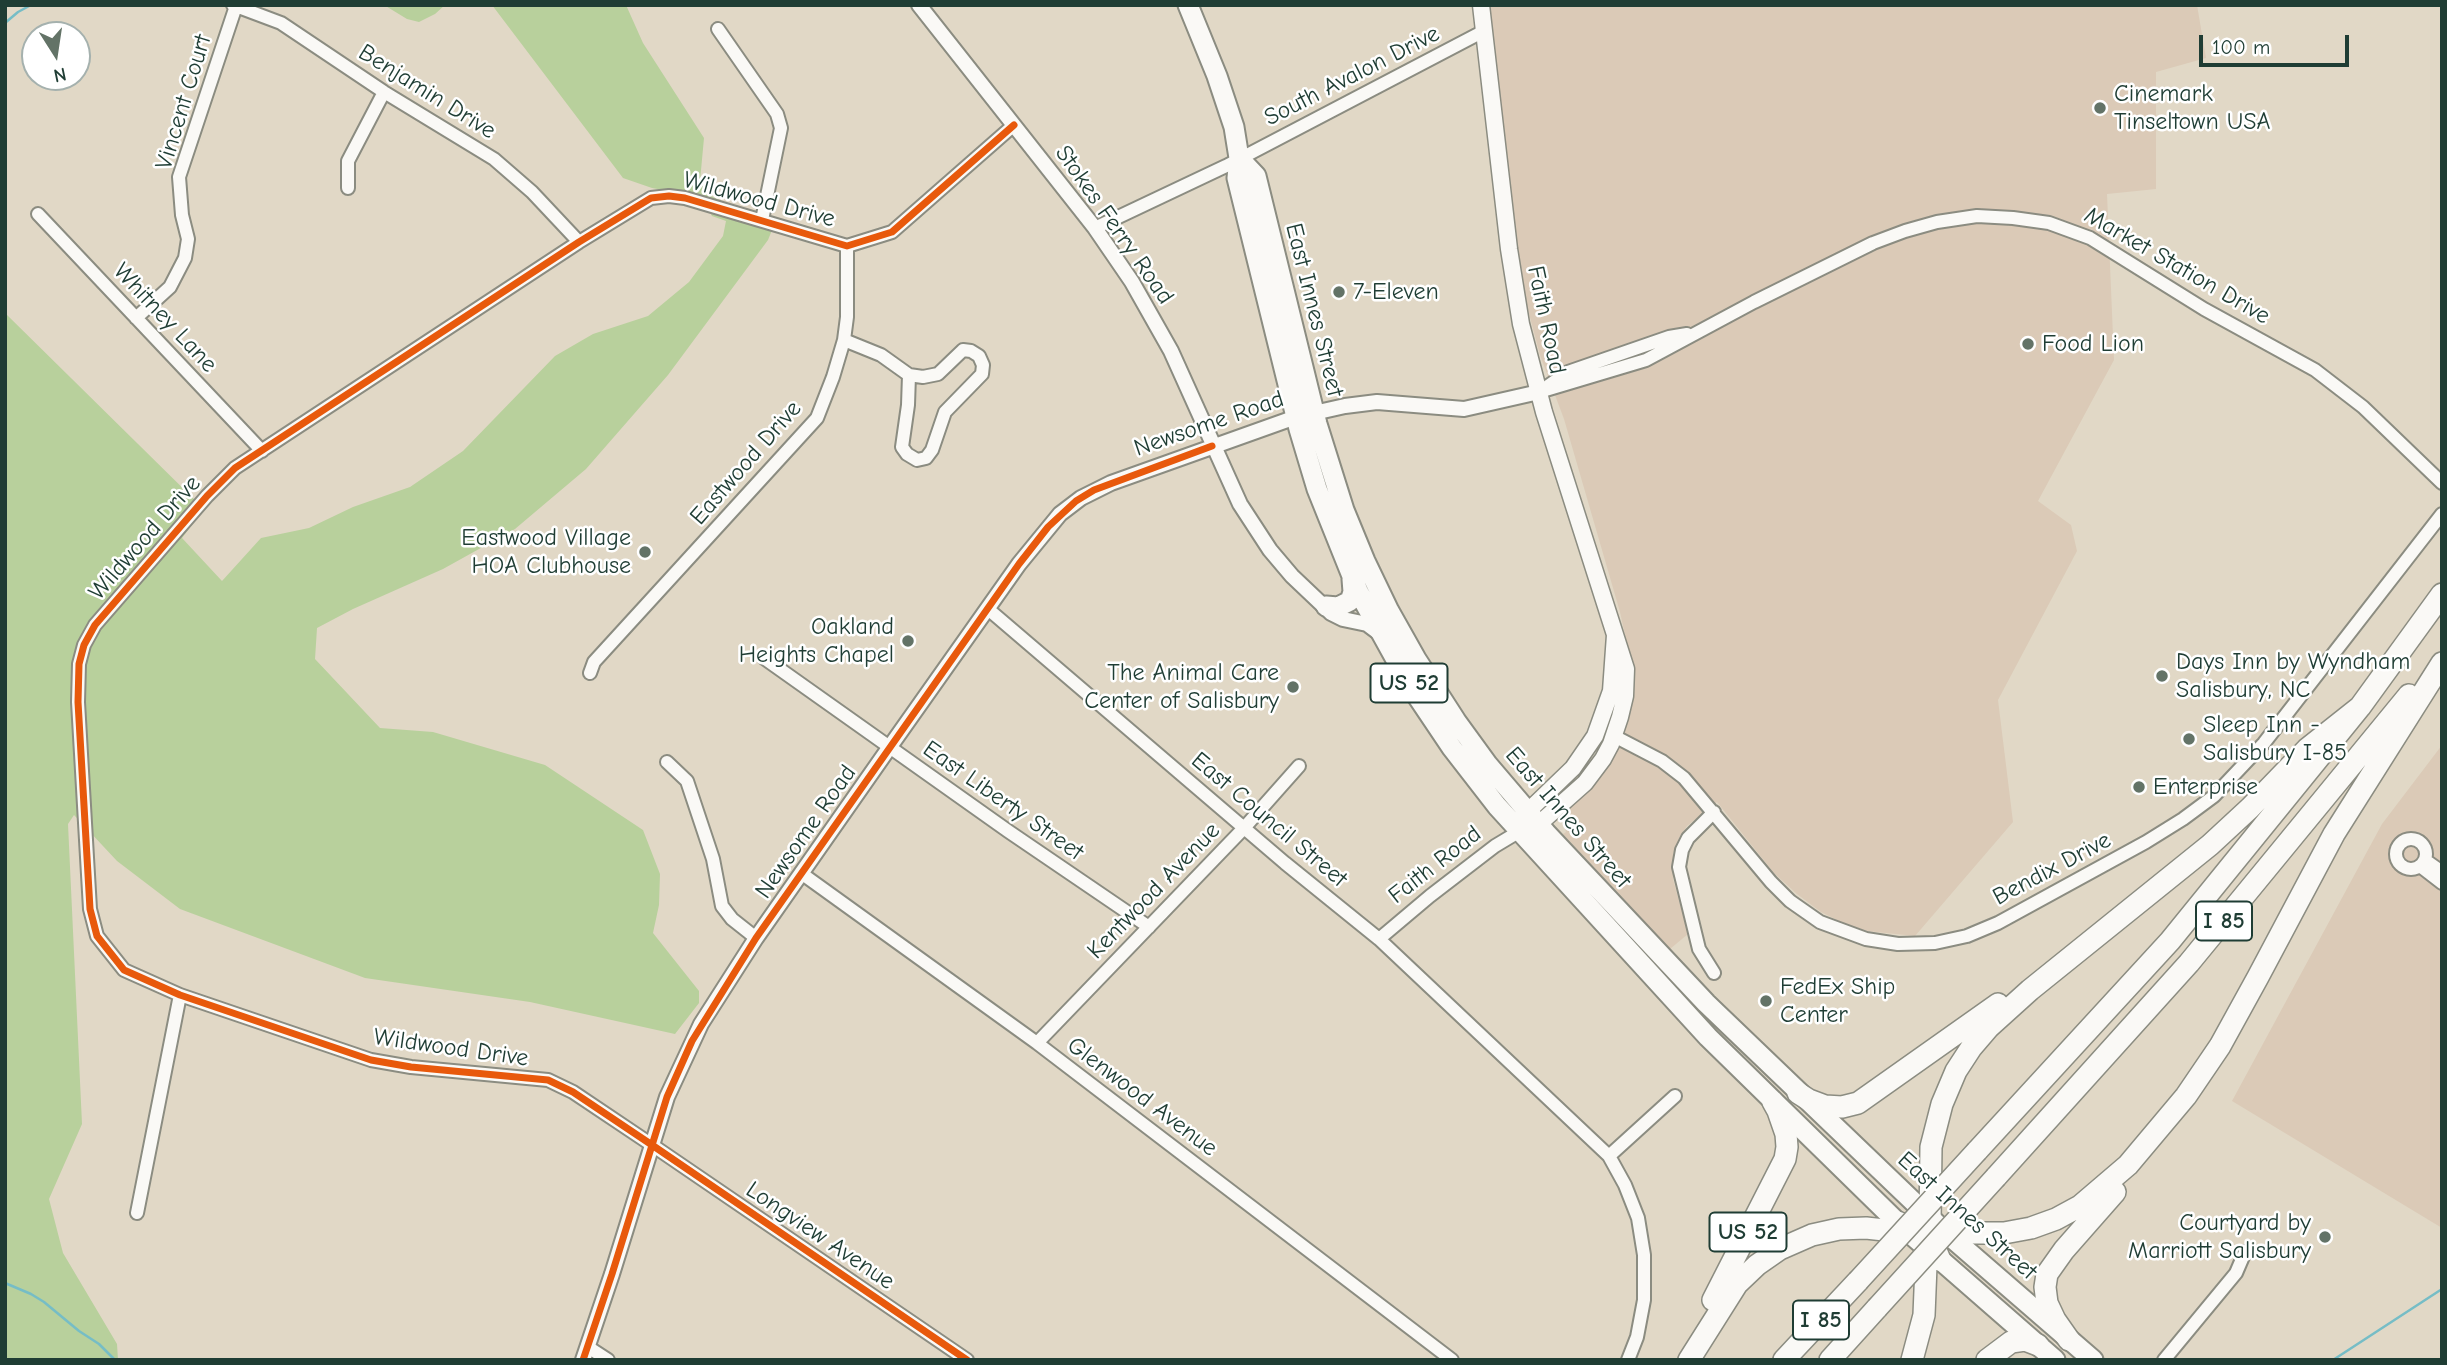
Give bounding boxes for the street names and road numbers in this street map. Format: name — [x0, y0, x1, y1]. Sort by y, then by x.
street label: South Avalon Drive — [1260, 19, 1444, 133]
street label: Vincent Court — [150, 31, 218, 173]
street label: Benjamin Drive — [353, 38, 501, 146]
street label: Stokes Ferry Road — [1048, 140, 1180, 310]
street label: Wildwood Drive — [680, 166, 838, 234]
street label: Market Station Drive — [2079, 201, 2275, 331]
street label: East Innes Street — [1279, 220, 1349, 400]
street label: Whitney Lane — [107, 257, 223, 379]
street label: Faith Road — [1520, 263, 1572, 377]
street label: Newsome Road — [1130, 385, 1288, 463]
street label: Eastwood Drive — [684, 395, 808, 531]
street label: Wildwood Drive — [83, 470, 207, 606]
road number: US 52 — [1370, 664, 1448, 702]
street label: East Liberty Street — [917, 735, 1089, 867]
street label: East Innes Street — [1499, 741, 1637, 895]
street label: East Council Street — [1185, 746, 1353, 894]
street label: Newsome Road — [749, 760, 863, 904]
street label: Kentwood Avenue — [1082, 817, 1226, 965]
street label: Faith Road — [1383, 820, 1487, 910]
street label: Bendix Drive — [1988, 826, 2116, 912]
road number: I 85 — [2196, 902, 2252, 940]
street label: Wildwood Drive — [372, 1023, 530, 1073]
street label: Glenwood Avenue — [1061, 1031, 1223, 1163]
street label: East Innes Street — [1891, 1146, 2043, 1286]
street label: Longview Avenue — [740, 1176, 900, 1296]
road number: US 52 — [1710, 1212, 1786, 1252]
road number: I 85 — [1793, 1301, 1849, 1340]

